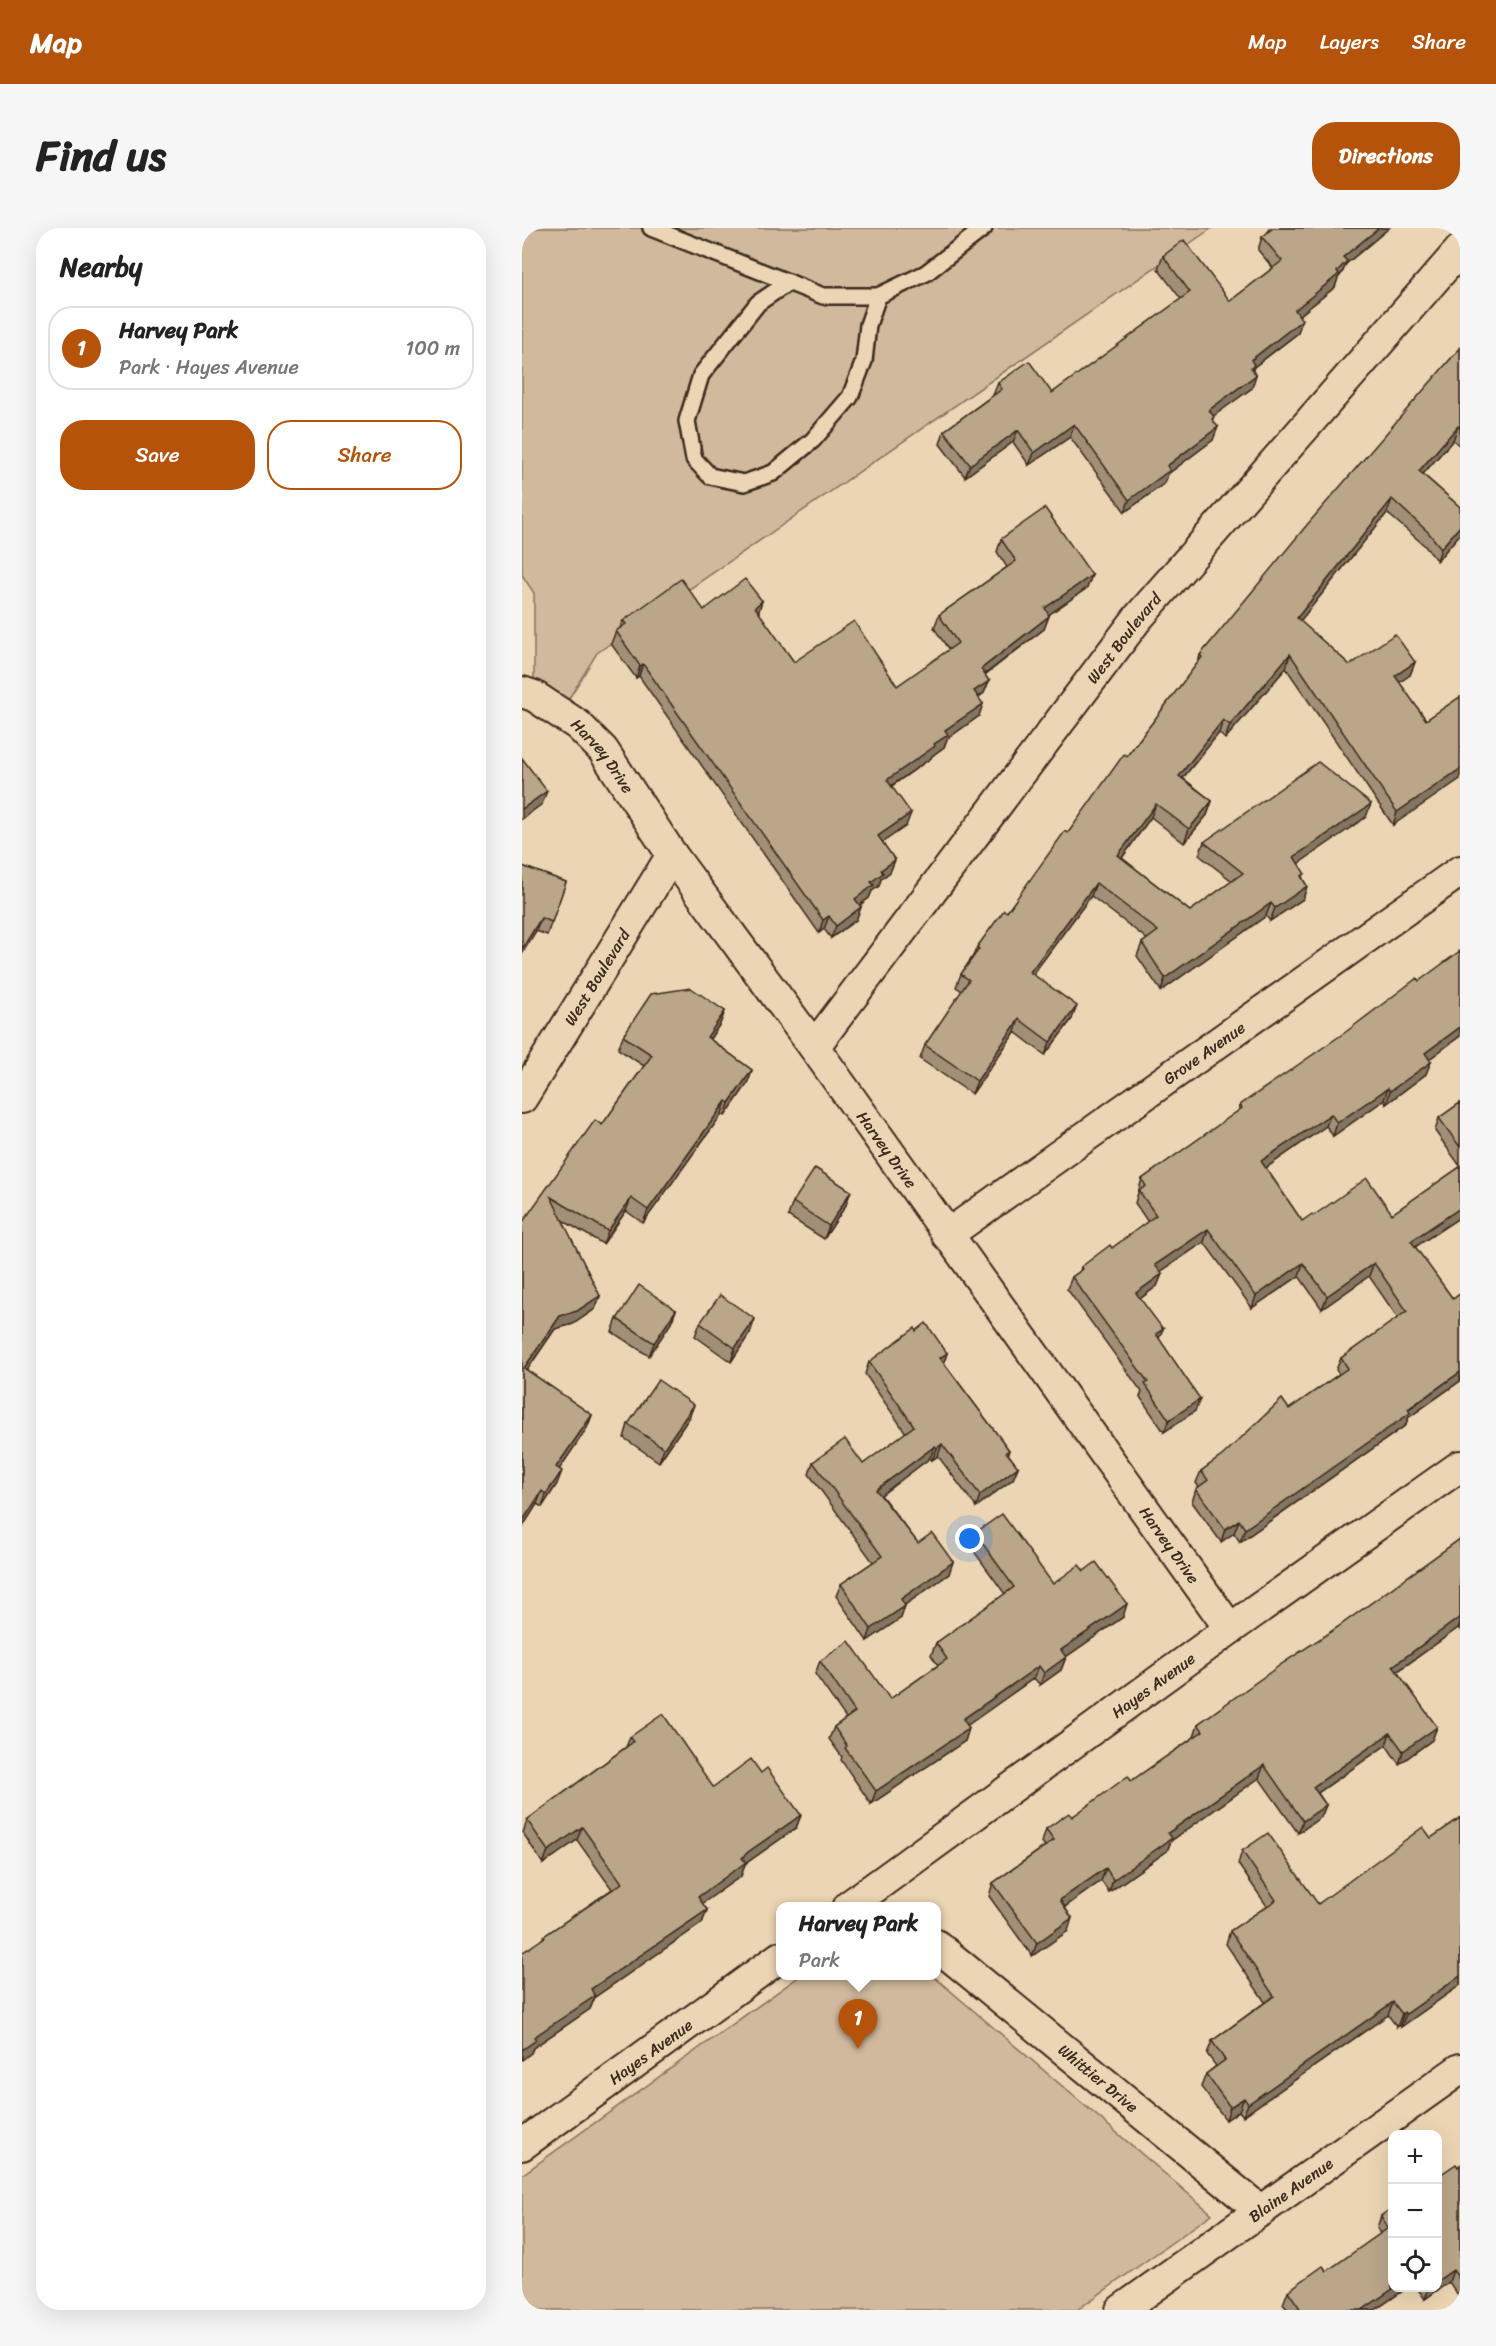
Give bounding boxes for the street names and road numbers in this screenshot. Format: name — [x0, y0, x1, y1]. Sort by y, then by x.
street label: West Boulevard — [1079, 585, 1170, 690]
street label: Harvey Drive — [564, 711, 642, 800]
street label: West Boulevard — [556, 922, 639, 1032]
street label: Grove Avenue — [1157, 1014, 1252, 1093]
street label: Harvey Drive — [849, 1105, 925, 1195]
street label: Harvey Drive — [1131, 1500, 1207, 1590]
street label: Hayes Avenue — [1105, 1645, 1202, 1726]
street label: Hayes Avenue — [602, 2011, 699, 2093]
street label: Whittier Drive — [1051, 2036, 1145, 2120]
street label: Blaine Avenue — [1242, 2149, 1340, 2230]

